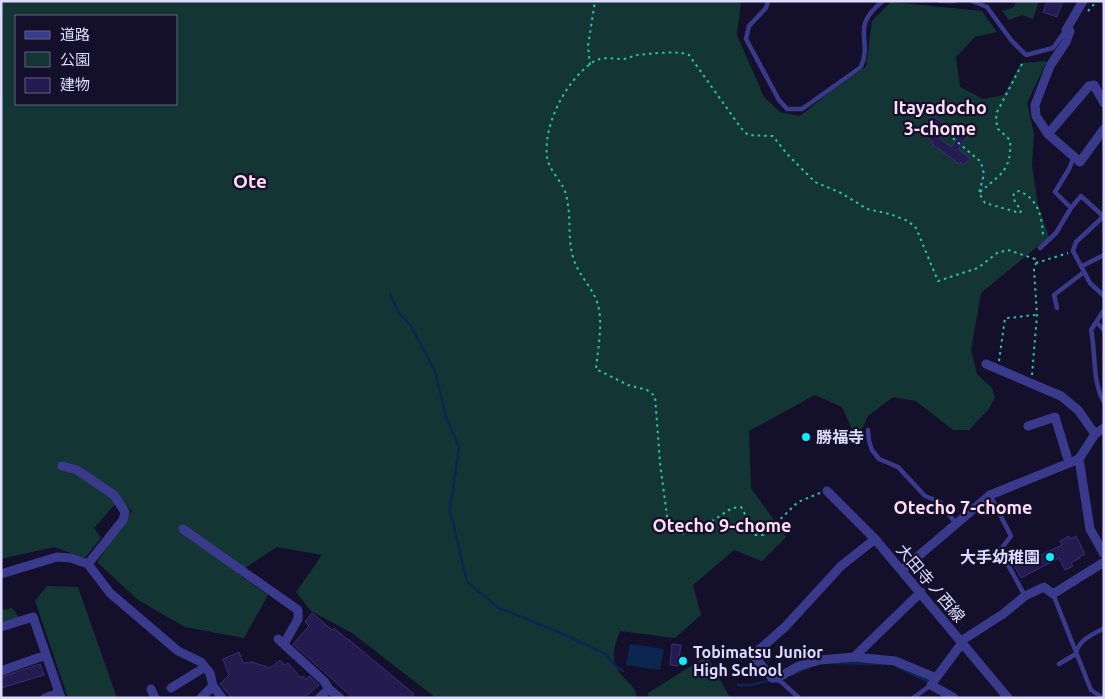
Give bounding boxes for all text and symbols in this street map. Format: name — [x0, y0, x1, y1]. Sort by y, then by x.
legend — [15, 15, 178, 105]
text: 道路 — [60, 26, 90, 43]
text: 公園 — [60, 51, 90, 68]
text: 建物 — [60, 76, 90, 93]
district label: Itayadocho 3-chome — [893, 97, 987, 138]
district label: Ote — [233, 170, 267, 192]
place label: 勝福寺 — [816, 428, 864, 446]
marker: 勝福寺 — [800, 431, 812, 443]
district label: Otecho 7-chome — [894, 497, 1032, 517]
district label: Otecho 9-chome — [653, 515, 791, 535]
street label: 大田寺ノ西線 — [893, 540, 969, 626]
place label: 大手幼稚園 — [960, 548, 1040, 566]
marker: 大手幼稚園 — [1044, 551, 1056, 563]
place label: Tobimatsu Junior High School — [693, 643, 823, 679]
marker: Tobimatsu Junior High School — [677, 655, 689, 667]

